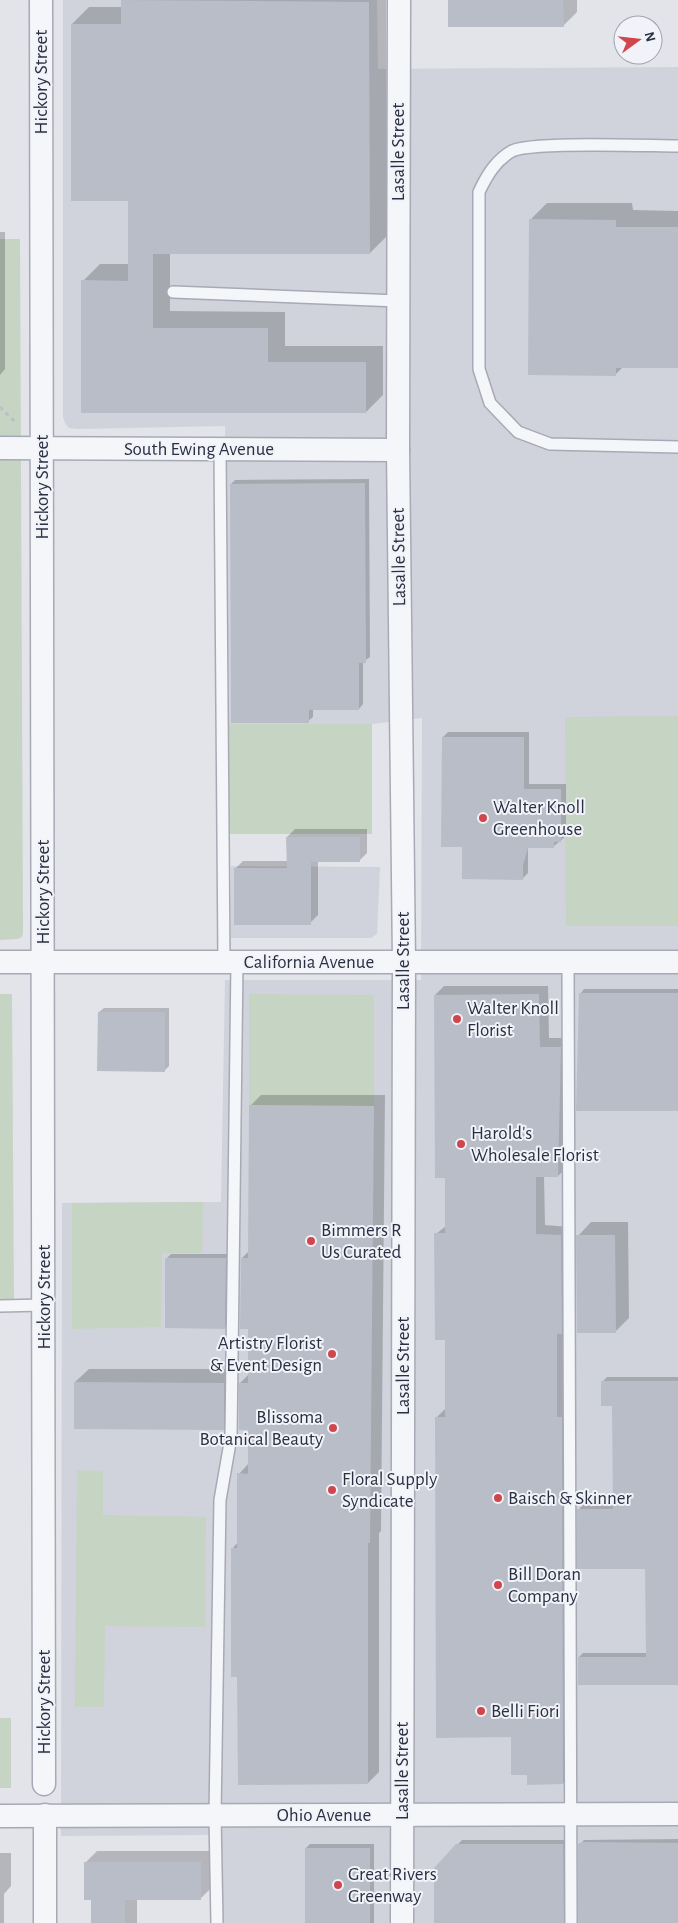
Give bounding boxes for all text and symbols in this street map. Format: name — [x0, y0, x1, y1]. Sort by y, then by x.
north arrow — [613, 15, 663, 65]
street label: Hickory Street — [32, 30, 51, 134]
text: N — [642, 30, 658, 43]
street label: Lasalle Street — [389, 103, 408, 201]
street label: Hickory Street — [33, 435, 52, 539]
street label: South Ewing Avenue — [124, 440, 274, 459]
street label: Lasalle Street — [389, 508, 409, 606]
place label: Walter Knoll Greenhouse — [493, 798, 585, 839]
marker: Walter Knoll Greenhouse — [477, 812, 489, 824]
street label: Hickory Street — [34, 840, 53, 944]
street label: Lasalle Street — [394, 912, 413, 1010]
street label: California Avenue — [244, 953, 374, 972]
place label: Walter Knoll Florist — [467, 999, 559, 1040]
marker: Walter Knoll Florist — [451, 1013, 463, 1025]
place label: Harold's Wholesale Florist — [471, 1124, 599, 1165]
marker: Harold's Wholesale Florist — [455, 1138, 467, 1150]
place label: Bimmers R Us Curated — [321, 1221, 402, 1262]
marker: Bimmers R Us Curated — [305, 1235, 317, 1247]
street label: Hickory Street — [35, 1245, 54, 1349]
street label: Lasalle Street — [394, 1317, 413, 1415]
place label: Artistry Florist & Event Design — [210, 1334, 322, 1375]
marker: Artistry Florist & Event Design — [326, 1348, 338, 1360]
place label: Blissoma Botanical Beauty — [199, 1408, 323, 1449]
marker: Blissoma Botanical Beauty — [327, 1422, 339, 1434]
place label: Floral Supply Syndicate — [342, 1470, 437, 1511]
marker: Floral Supply Syndicate — [326, 1484, 338, 1496]
place label: Baisch & Skinner — [508, 1489, 632, 1508]
marker: Baisch & Skinner — [492, 1492, 504, 1504]
place label: Bill Doran Company — [508, 1565, 581, 1606]
marker: Bill Doran Company — [492, 1579, 504, 1591]
street label: Hickory Street — [35, 1650, 54, 1754]
place label: Belli Fiori — [491, 1702, 560, 1721]
marker: Belli Fiori — [475, 1705, 487, 1717]
street label: Lasalle Street — [393, 1722, 412, 1820]
street label: Ohio Avenue — [277, 1806, 371, 1825]
place label: Great Rivers Greenway — [348, 1865, 437, 1906]
marker: Great Rivers Greenway — [332, 1879, 344, 1891]

